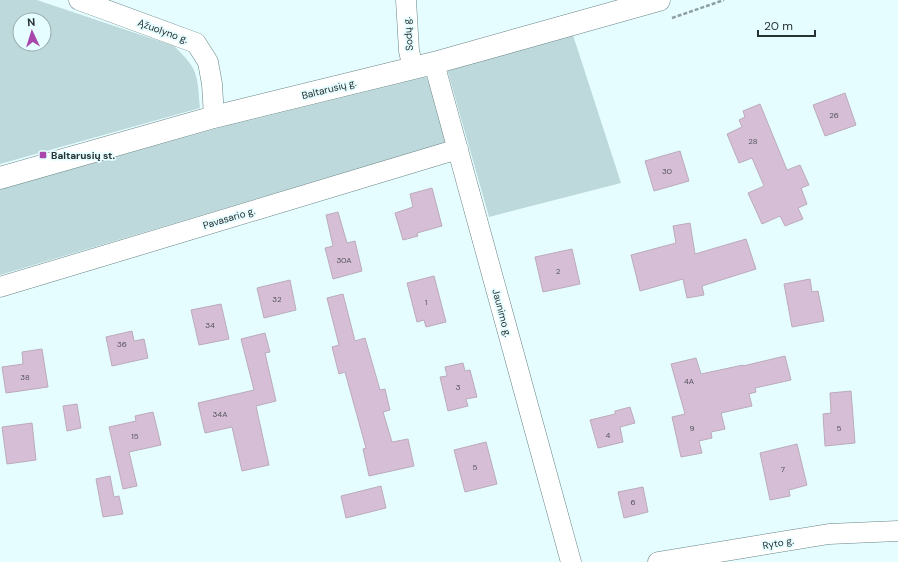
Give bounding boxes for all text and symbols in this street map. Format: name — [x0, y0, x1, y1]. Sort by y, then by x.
north arrow — [12, 12, 52, 52]
scale bar — [758, 12, 815, 38]
text: N — [27, 15, 36, 29]
street label: Ąžuolyno g. — [136, 16, 190, 46]
street label: Sodų g. — [400, 17, 416, 51]
text: 20 m — [764, 18, 793, 34]
street label: Baltarusių g. — [300, 76, 358, 102]
house number: 26 — [829, 110, 839, 120]
house number: 28 — [748, 136, 758, 146]
place label: Baltarusių st. — [51, 149, 115, 162]
marker: Baltarusių st. — [38, 150, 48, 160]
house number: 30 — [662, 166, 673, 176]
street label: Pavasario g. — [201, 204, 257, 232]
house number: 30A — [336, 255, 352, 265]
house number: 2 — [556, 266, 561, 276]
street label: Jaunimo g. — [489, 287, 515, 339]
house number: 32 — [272, 294, 282, 304]
house number: 1 — [425, 297, 427, 307]
house number: 34 — [205, 320, 215, 330]
house number: 36 — [117, 339, 127, 349]
house number: 38 — [20, 372, 30, 382]
house number: 4A — [684, 376, 695, 386]
house number: 3 — [456, 382, 461, 392]
house number: 34A — [213, 409, 228, 419]
house number: 9 — [689, 423, 695, 433]
house number: 5 — [837, 423, 842, 433]
house number: 4 — [606, 430, 611, 440]
house number: 15 — [131, 431, 139, 441]
house number: 5 — [473, 462, 478, 472]
house number: 7 — [781, 464, 785, 474]
house number: 6 — [630, 497, 636, 507]
street label: Ryto g. — [761, 534, 795, 552]

